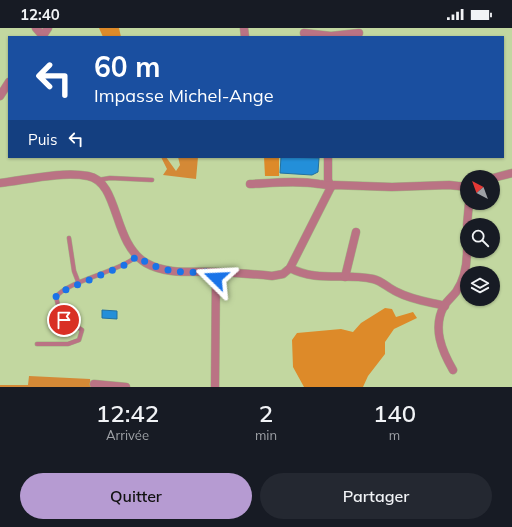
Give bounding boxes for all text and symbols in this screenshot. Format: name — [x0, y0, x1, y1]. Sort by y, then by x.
text: 12:40 — [20, 5, 60, 24]
text: 60 m — [94, 49, 160, 84]
icon: left — [28, 52, 80, 104]
text: Impasse Michel-Ange — [94, 84, 273, 107]
icon: left — [65, 128, 87, 150]
text: Puis — [28, 130, 57, 149]
north arrow — [460, 170, 500, 210]
map controls — [460, 170, 500, 306]
button: search — [460, 218, 500, 258]
position arrow — [195, 257, 237, 299]
button: layers — [460, 266, 500, 306]
pin — [47, 303, 81, 337]
icon: arrive — [53, 309, 75, 331]
text: 12:42 — [96, 398, 159, 428]
text: 2 — [259, 398, 273, 428]
text: 140 — [373, 398, 416, 428]
text: Arrivée — [106, 427, 149, 443]
text: min — [255, 427, 277, 443]
text: m — [389, 427, 400, 443]
button: Quitter — [20, 473, 252, 519]
button: Partager — [260, 473, 492, 519]

